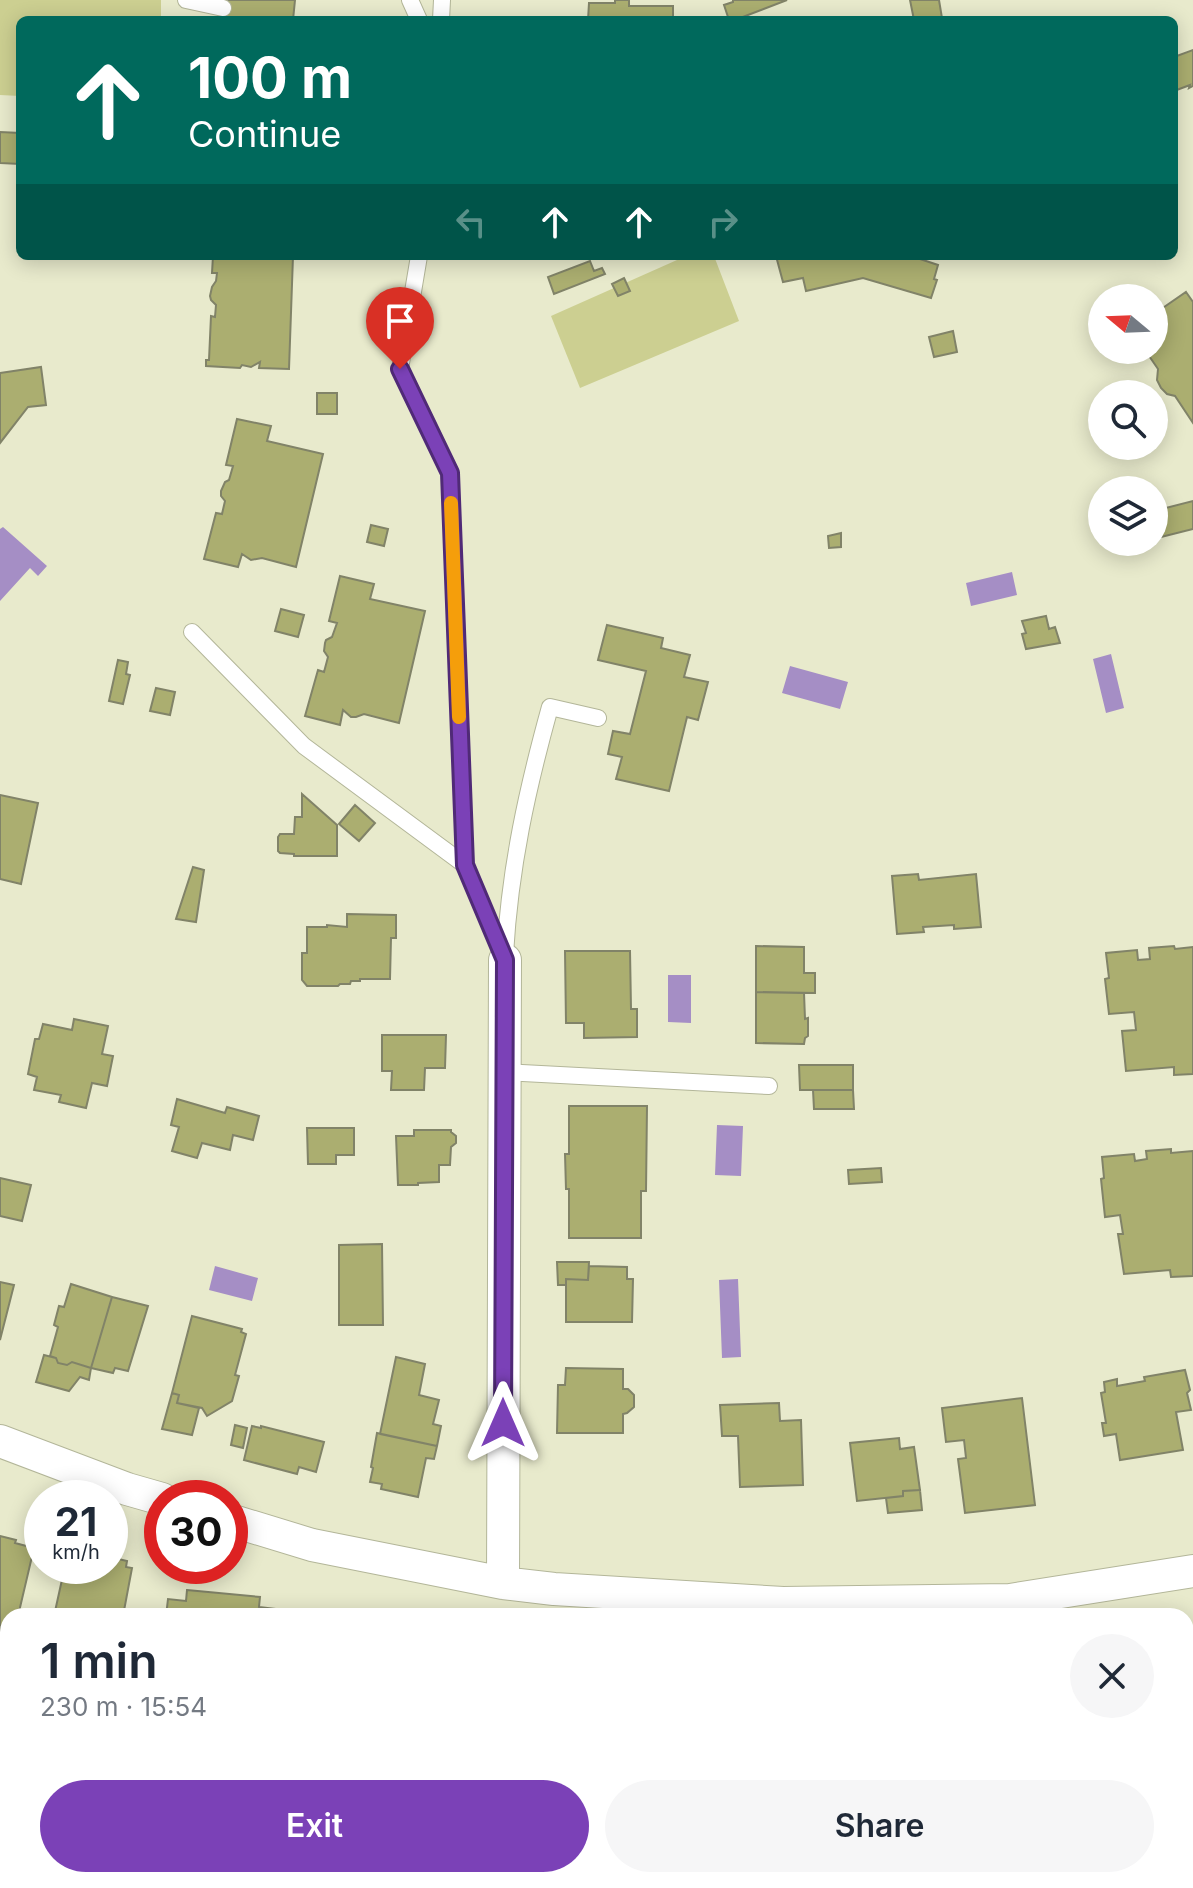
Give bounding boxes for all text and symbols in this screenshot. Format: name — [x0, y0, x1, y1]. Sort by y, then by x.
text: 100 m — [188, 44, 352, 112]
icon: ahead — [56, 48, 160, 152]
text: Continue — [188, 112, 341, 156]
icon: left — [449, 200, 493, 244]
icon: ahead — [533, 200, 577, 244]
icon: ahead — [617, 200, 661, 244]
icon: right — [701, 200, 745, 244]
north arrow — [1088, 284, 1168, 364]
map controls — [1088, 284, 1168, 556]
pin — [366, 287, 434, 369]
icon: arrive — [378, 299, 422, 343]
button: search — [1088, 380, 1168, 460]
button: layers — [1088, 476, 1168, 556]
position arrow — [461, 1381, 545, 1465]
speed limit sign: 30 — [144, 1480, 248, 1584]
text: 21 — [55, 1497, 97, 1546]
text: km/h — [52, 1540, 100, 1564]
text: 1 min — [40, 1631, 158, 1690]
button: close — [1070, 1634, 1154, 1718]
text: 230 m · 15:54 — [40, 1691, 207, 1722]
button: Exit — [40, 1780, 589, 1872]
button: Share — [605, 1780, 1154, 1872]

